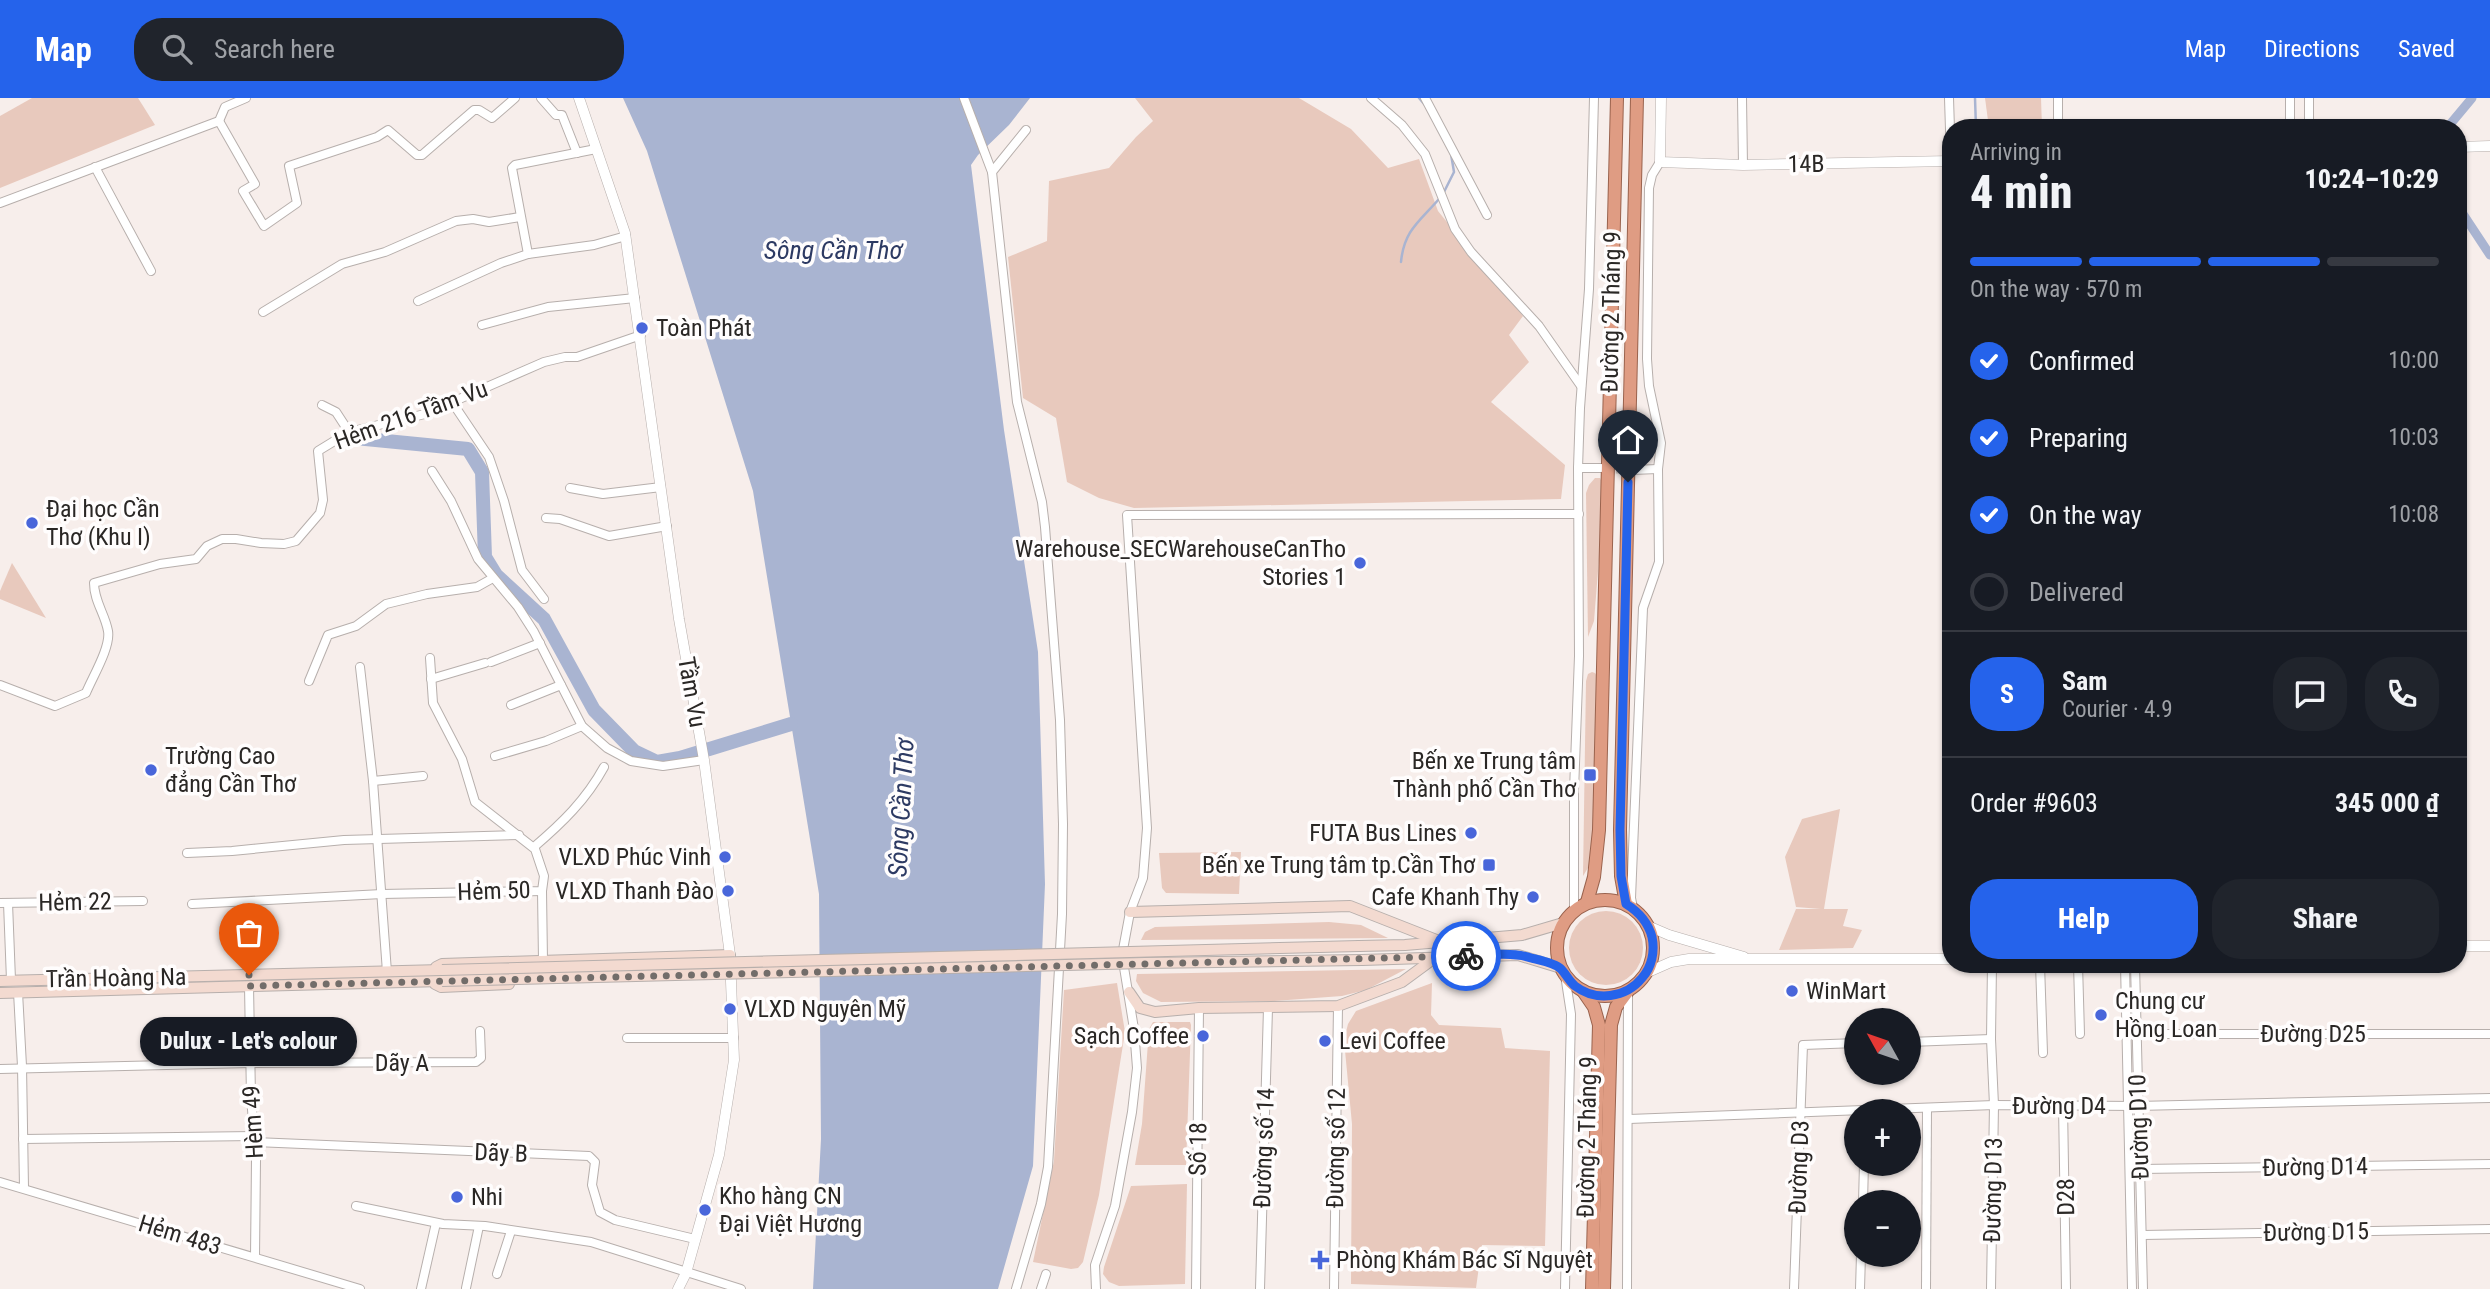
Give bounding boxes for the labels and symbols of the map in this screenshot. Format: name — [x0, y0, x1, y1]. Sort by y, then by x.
street label: 14B — [1787, 150, 1825, 178]
street label: Đường 2 Tháng 9 — [1596, 231, 1626, 393]
water label: Sông Cần Thơ — [764, 235, 904, 265]
place label: Toàn Phát — [656, 314, 752, 342]
marker: Toàn Phát — [634, 320, 650, 336]
street label: Hẻm 216 Tầm Vu — [330, 374, 492, 456]
pin — [1598, 410, 1658, 482]
place label: Đại học Cần Thơ (Khu I) — [46, 495, 160, 551]
marker: Đại học Cần Thơ (Khu I) — [24, 515, 40, 531]
place label: Warehouse_SECWarehouseCanTho Stories 1 — [1015, 535, 1346, 591]
marker: Warehouse_SECWarehouseCanTho Stories 1 — [1352, 555, 1368, 571]
street label: Tầm Vu — [672, 655, 712, 729]
water label: Sông Cần Thơ — [882, 736, 920, 878]
place label: Trường Cao đẳng Cần Thơ — [165, 742, 297, 798]
place label: Bến xe Trung tâm Thành phố Cần Thơ — [1393, 747, 1577, 803]
marker: Trường Cao đẳng Cần Thơ — [143, 762, 159, 778]
marker: Bến xe Trung tâm Thành phố Cần Thơ — [1582, 767, 1598, 783]
place label: FUTA Bus Lines — [1309, 819, 1457, 847]
marker: FUTA Bus Lines — [1463, 825, 1479, 841]
place label: VLXD Phúc Vinh — [558, 843, 711, 871]
marker: VLXD Phúc Vinh — [717, 849, 733, 865]
place label: Bến xe Trung tâm tp.Cần Thơ — [1202, 851, 1476, 879]
marker: Bến xe Trung tâm tp.Cần Thơ — [1481, 857, 1497, 873]
street label: Hẻm 50 — [457, 876, 531, 906]
place label: VLXD Thanh Đào — [555, 877, 714, 905]
marker: VLXD Thanh Đào — [720, 883, 736, 899]
place label: Cafe Khanh Thy — [1371, 883, 1519, 911]
street label: Hẻm 22 — [38, 887, 112, 917]
marker: Cafe Khanh Thy — [1525, 889, 1541, 905]
pin — [219, 903, 279, 975]
courier — [1431, 921, 1501, 991]
street label: Trần Hoàng Na — [45, 963, 187, 993]
place label: WinMart — [1806, 977, 1886, 1005]
marker: WinMart — [1784, 983, 1800, 999]
place label: Chung cư Hồng Loan — [2115, 987, 2217, 1043]
place label: VLXD Nguyên Mỹ — [744, 995, 906, 1023]
marker: VLXD Nguyên Mỹ — [722, 1001, 738, 1017]
marker: Chung cư Hồng Loan — [2093, 1007, 2109, 1023]
north arrow — [1844, 1008, 1922, 1085]
callout: Dulux - Let's colour — [140, 1017, 358, 1066]
street label: Đường D25 — [2260, 1020, 2366, 1048]
place label: Sạch Coffee — [1074, 1022, 1189, 1050]
place label: Levi Coffee — [1339, 1027, 1446, 1055]
marker: Sạch Coffee — [1195, 1028, 1211, 1044]
marker: Levi Coffee — [1317, 1033, 1333, 1049]
street label: Dãy A — [375, 1049, 429, 1077]
street label: Đường 2 Tháng 9 — [1572, 1056, 1602, 1218]
street label: Đường D10 — [2123, 1074, 2155, 1180]
street label: Hèm 49 — [237, 1085, 269, 1159]
street label: Đường số 14 — [1248, 1087, 1280, 1209]
street label: Đường số 12 — [1321, 1088, 1351, 1208]
street label: Đường D4 — [2012, 1092, 2106, 1120]
street label: Đường D3 — [1783, 1120, 1815, 1214]
street label: Số 18 — [1184, 1122, 1212, 1176]
street label: Đường D13 — [1978, 1137, 2008, 1243]
street label: Dãy B — [474, 1138, 528, 1168]
street label: Đường D14 — [2262, 1152, 2368, 1182]
street label: D28 — [2052, 1178, 2080, 1216]
place label: Kho hàng CN Đại Việt Hương — [719, 1182, 862, 1238]
place label: Nhi — [471, 1183, 503, 1211]
marker: Nhi — [449, 1189, 465, 1205]
marker: Kho hàng CN Đại Việt Hương — [697, 1202, 713, 1218]
street label: Hẻm 483 — [135, 1209, 225, 1261]
street label: Đường D15 — [2263, 1217, 2369, 1247]
place label: Phòng Khám Bác Sĩ Nguyệt — [1336, 1246, 1593, 1274]
marker: Phòng Khám Bác Sĩ Nguyệt — [1310, 1250, 1330, 1270]

